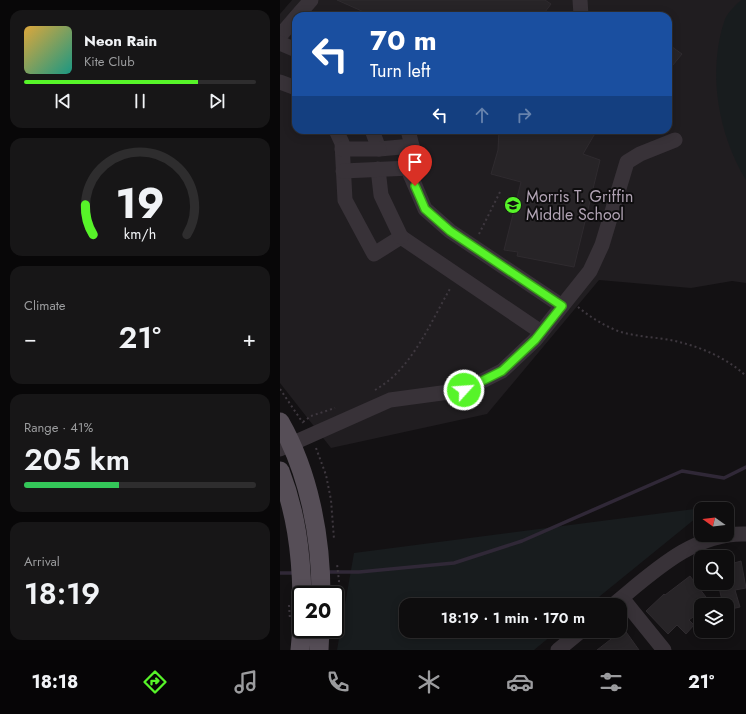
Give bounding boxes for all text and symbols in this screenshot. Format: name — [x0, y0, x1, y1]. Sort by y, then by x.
text: 70 m — [370, 20, 437, 61]
icon: left — [304, 28, 356, 80]
text: Neon Rain — [84, 30, 157, 52]
text: Kite Club — [84, 52, 135, 71]
text: Turn left — [370, 58, 430, 84]
icon: previous — [52, 90, 74, 112]
icon: pause — [129, 90, 151, 112]
icon: next — [206, 90, 228, 112]
icon: left — [429, 104, 451, 126]
icon: ahead — [471, 104, 493, 126]
icon: right — [513, 104, 535, 126]
pin — [398, 145, 432, 186]
icon: arrive — [404, 151, 426, 173]
text: 19 — [116, 173, 164, 234]
place label: Morris T. Griffin Middle School — [526, 185, 633, 226]
school or university icon: Morris T. Griffin Middle School — [503, 195, 523, 215]
text: km/h — [124, 224, 156, 244]
text: Climate — [24, 296, 65, 315]
text: 21° — [119, 316, 161, 359]
text: − — [24, 322, 37, 354]
text: + — [242, 322, 256, 354]
position arrow — [443, 369, 485, 411]
text: Range · 41% — [24, 418, 93, 437]
text: 205 km — [24, 438, 130, 481]
north arrow — [694, 502, 734, 542]
map controls — [694, 502, 734, 638]
button: search — [694, 550, 734, 590]
text: Arrival — [24, 552, 60, 571]
text: 18:19 — [24, 572, 100, 615]
speed limit sign: 20 — [292, 586, 344, 638]
button: layers — [694, 598, 734, 638]
text: 18:19 · 1 min · 170 m — [441, 607, 585, 629]
icon: directions — [141, 668, 169, 696]
icon: music — [232, 668, 260, 696]
icon: phone — [324, 668, 352, 696]
icon: climate — [415, 668, 443, 696]
icon: car — [506, 668, 534, 696]
icon: filters — [597, 668, 625, 696]
text: 18:18 — [32, 669, 78, 695]
text: 21° — [688, 669, 714, 695]

